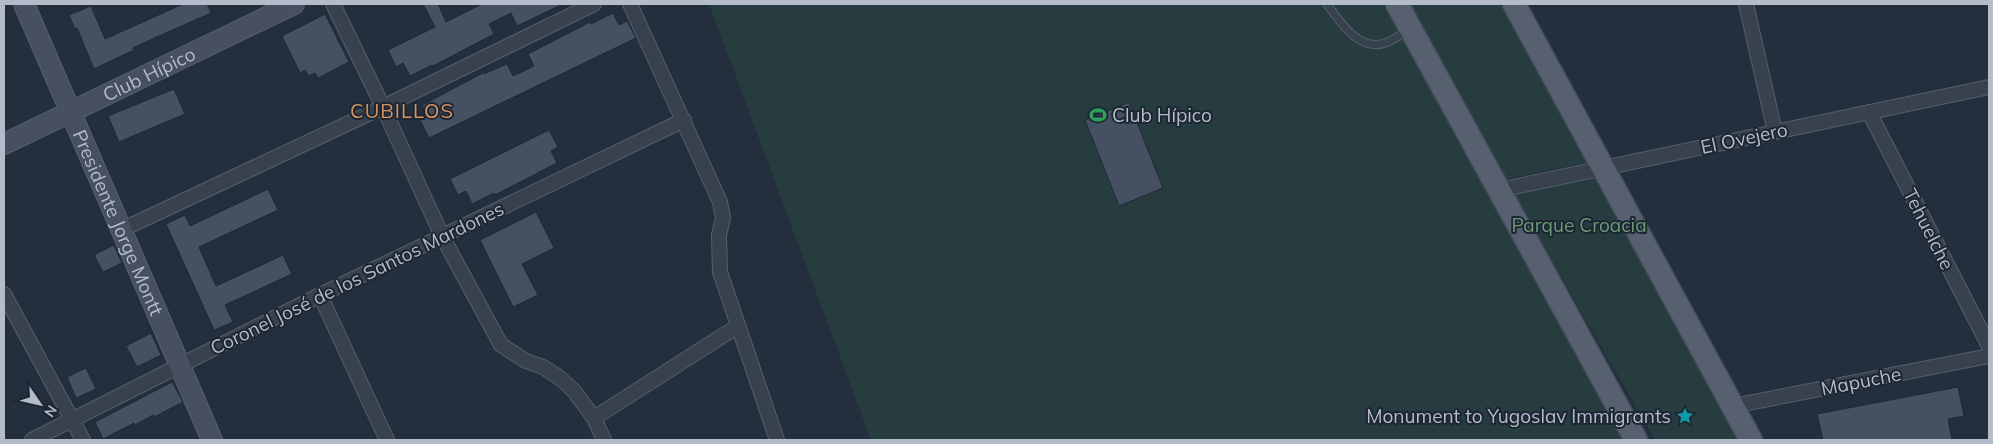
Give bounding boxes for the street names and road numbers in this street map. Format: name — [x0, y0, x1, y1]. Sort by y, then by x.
street label: Club Hípico — [99, 41, 199, 107]
street label: El Ovejero — [1698, 117, 1790, 159]
street label: Presidente Jorge Montt — [68, 126, 169, 319]
street label: Tehuelche — [1898, 184, 1960, 274]
street label: Coronel José de los Santos Mardones — [206, 196, 508, 360]
street label: Mapuche — [1819, 361, 1903, 401]

